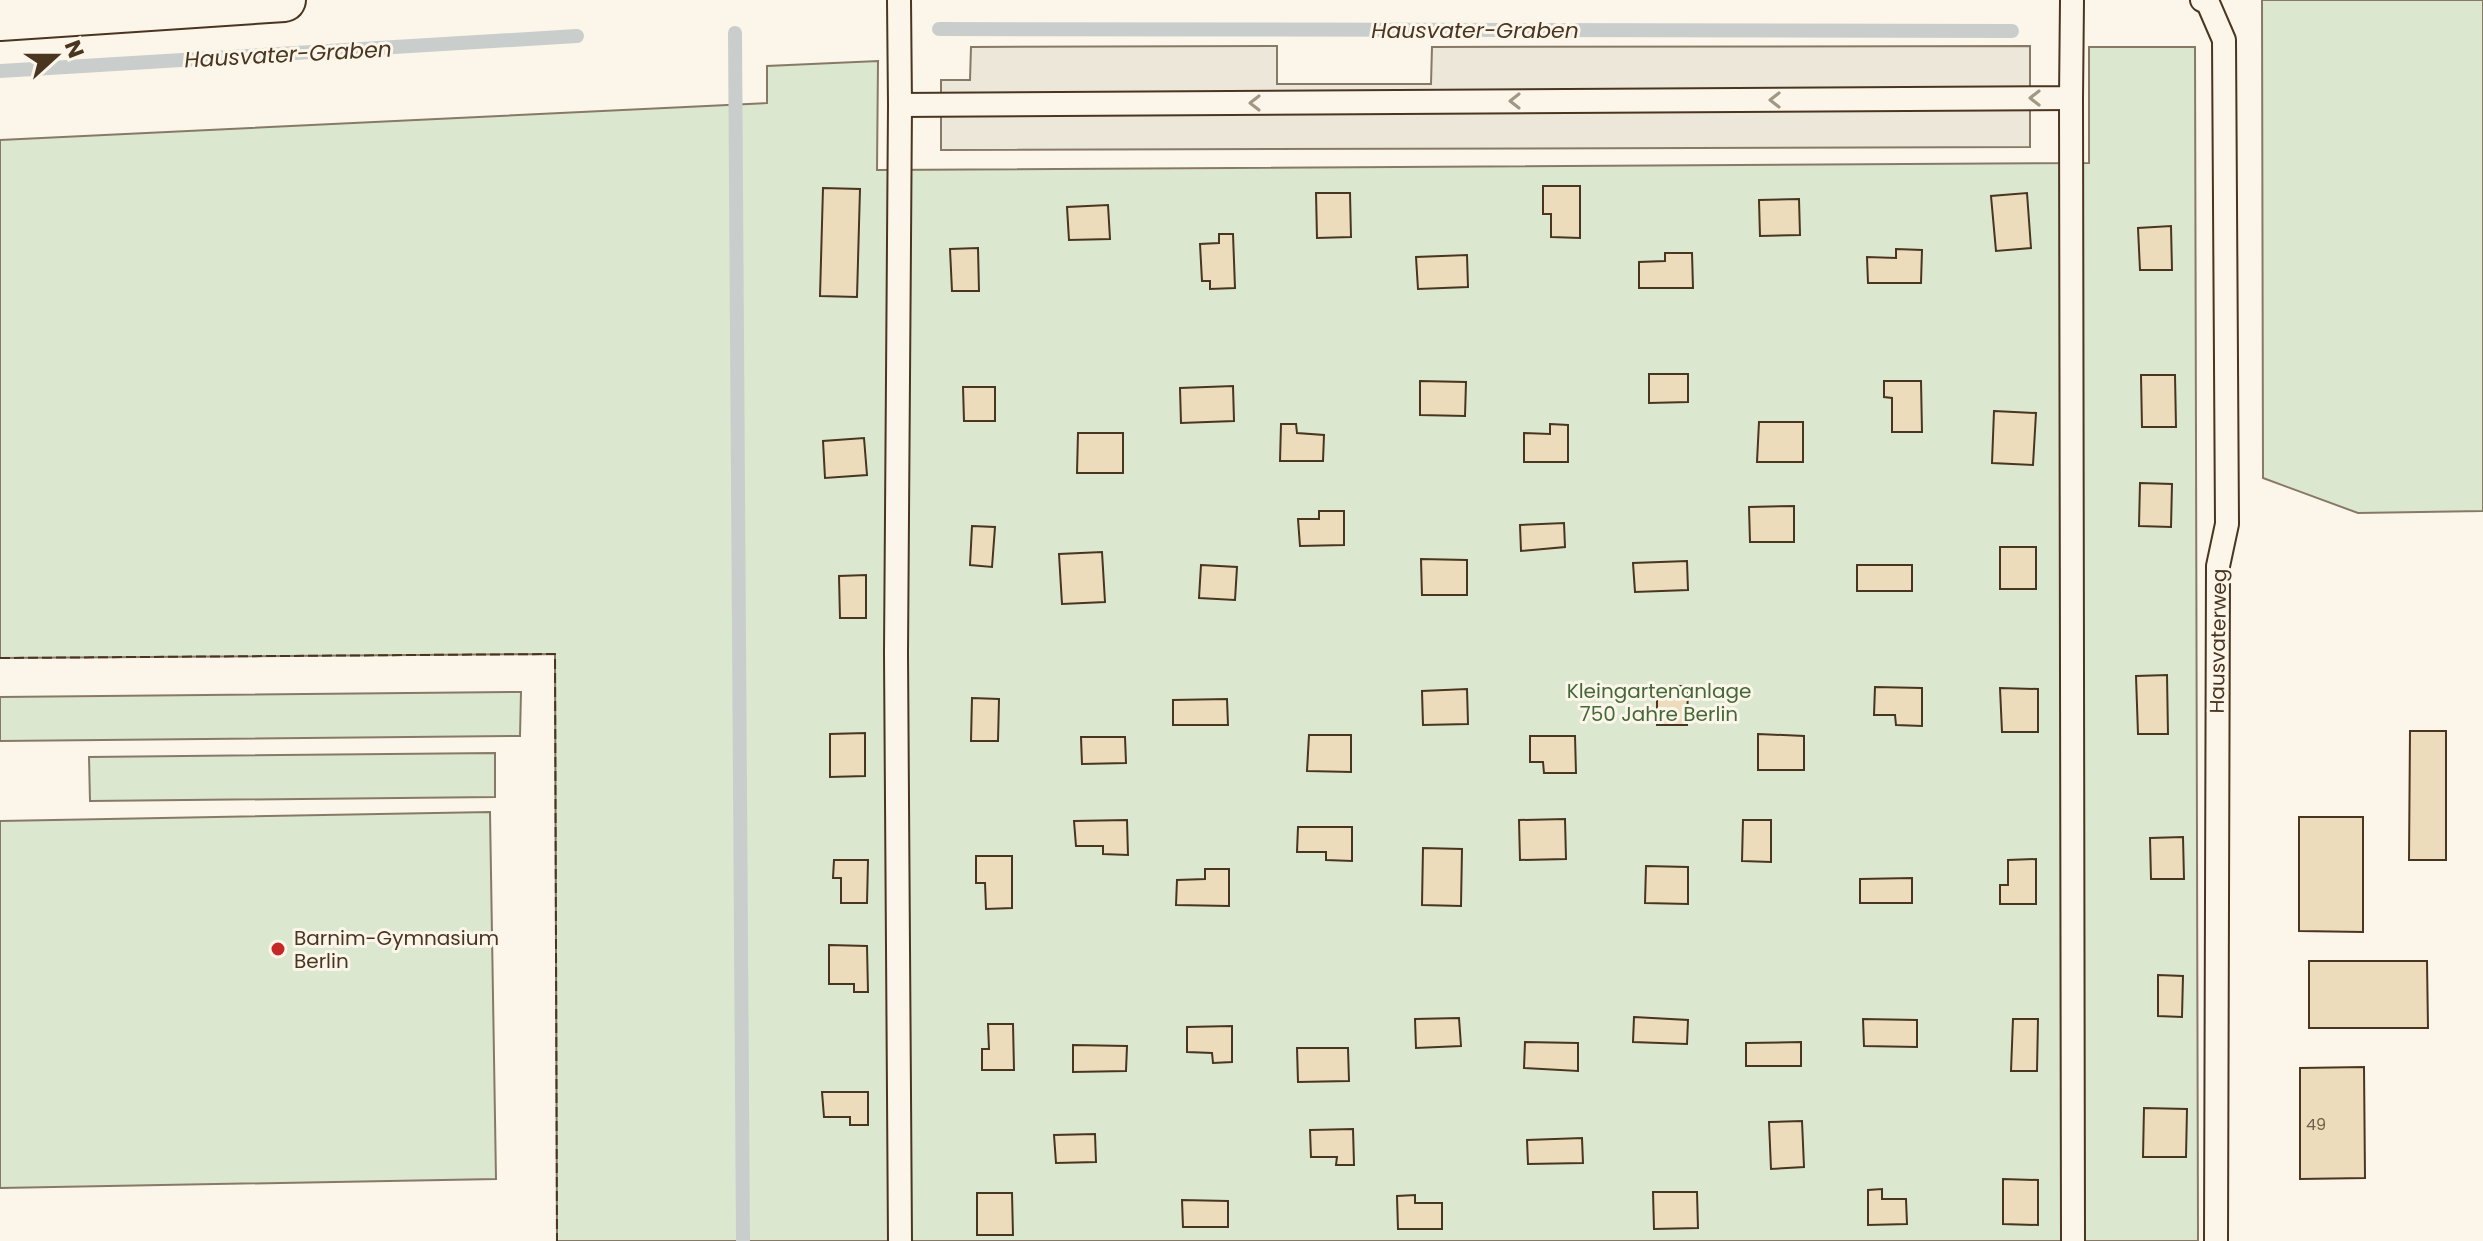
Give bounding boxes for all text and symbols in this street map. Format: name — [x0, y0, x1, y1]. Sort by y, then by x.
water label: Hausvater-Graben — [1371, 15, 1579, 46]
north arrow — [16, 16, 96, 96]
water label: Hausvater-Graben — [184, 34, 393, 75]
text: N — [57, 36, 92, 62]
one-way arrow — [2028, 89, 2041, 107]
one-way arrow — [1768, 91, 1781, 109]
one-way arrow — [1508, 92, 1521, 110]
one-way arrow — [1248, 94, 1261, 112]
street label: Hausvaterweg — [2203, 568, 2233, 714]
park label: Kleingartenanlage 750 Jahre Berlin — [1567, 677, 1751, 728]
place label: Barnim-Gymnasium Berlin — [294, 924, 499, 975]
marker: Barnim-Gymnasium Berlin — [269, 940, 287, 958]
house number: 49 — [2306, 1113, 2326, 1136]

